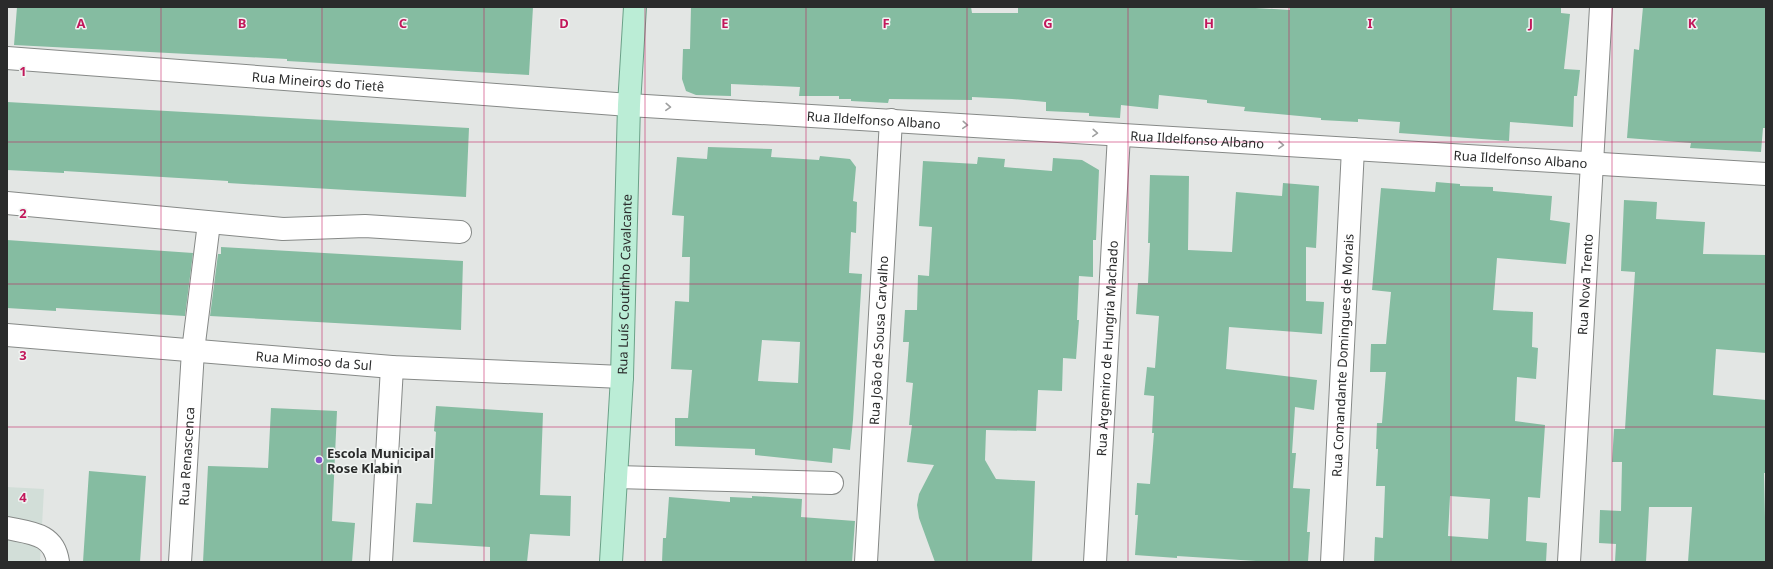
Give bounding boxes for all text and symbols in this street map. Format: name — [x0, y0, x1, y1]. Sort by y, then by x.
text: A — [77, 14, 86, 32]
text: B — [238, 14, 246, 32]
text: C — [399, 14, 407, 32]
text: D — [559, 14, 569, 32]
text: E — [721, 14, 729, 32]
text: F — [882, 14, 890, 32]
text: G — [1043, 14, 1053, 32]
text: H — [1204, 14, 1214, 32]
text: I — [1367, 14, 1373, 32]
text: J — [1528, 14, 1533, 32]
text: K — [1688, 14, 1697, 32]
text: 1 — [19, 62, 27, 80]
street label: Rua Mineiros do Tietê — [251, 68, 385, 95]
one-way arrow — [665, 103, 671, 111]
street label: Rua Ildelfonso Albano — [806, 107, 941, 133]
one-way arrow — [962, 120, 968, 129]
street label: Rua Ildelfonso Albano — [1130, 126, 1265, 153]
one-way arrow — [1092, 129, 1098, 138]
one-way arrow — [1278, 140, 1284, 149]
street label: Rua Ildelfonso Albano — [1453, 146, 1588, 172]
street label: Rua Luís Coutinho Cavalcante — [613, 194, 636, 375]
text: 2 — [19, 204, 27, 222]
street label: Rua Comandante Domingues de Morais — [1327, 233, 1358, 477]
street label: Rua Nova Trento — [1573, 233, 1597, 336]
street label: Rua Argemiro de Hungria Machado — [1092, 240, 1122, 457]
street label: Rua João de Sousa Carvalho — [865, 255, 892, 426]
text: 3 — [19, 346, 27, 364]
street label: Rua Mimoso da Sul — [255, 347, 373, 374]
street label: Rua Renascenca — [174, 406, 199, 506]
place label: Escola Municipal Rose Klabin — [327, 444, 434, 477]
marker: Escola Municipal Rose Klabin — [314, 455, 324, 465]
text: 4 — [19, 488, 27, 506]

